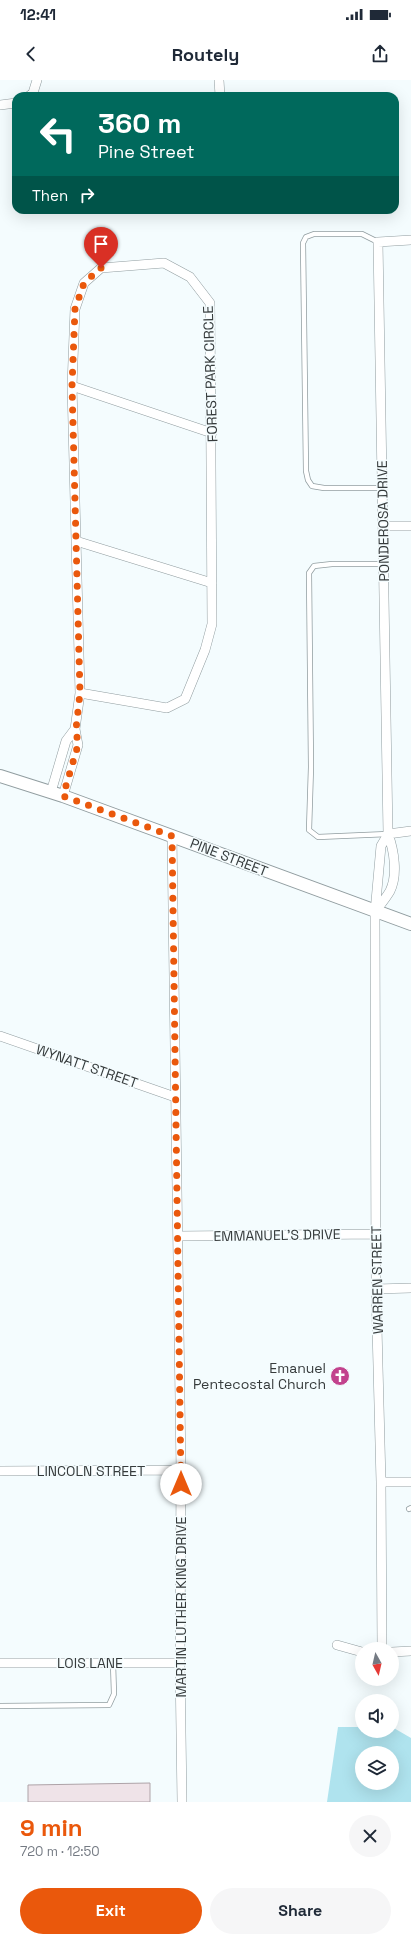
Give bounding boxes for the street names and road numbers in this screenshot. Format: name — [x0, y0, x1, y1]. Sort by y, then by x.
street label: FOREST PARK CIRCLE — [199, 305, 221, 442]
street label: PONDEROSA DRIVE — [373, 460, 393, 582]
street label: PINE STREET — [188, 834, 270, 880]
street label: WYNATT STREET — [34, 1040, 140, 1092]
street label: EMMANUEL'S DRIVE — [213, 1225, 341, 1245]
street label: WARREN STREET — [367, 1226, 387, 1334]
street label: LINCOLN STREET — [37, 1462, 145, 1480]
street label: MARTIN LUTHER KING DRIVE — [172, 1516, 190, 1697]
street label: LOIS LANE — [57, 1654, 123, 1672]

